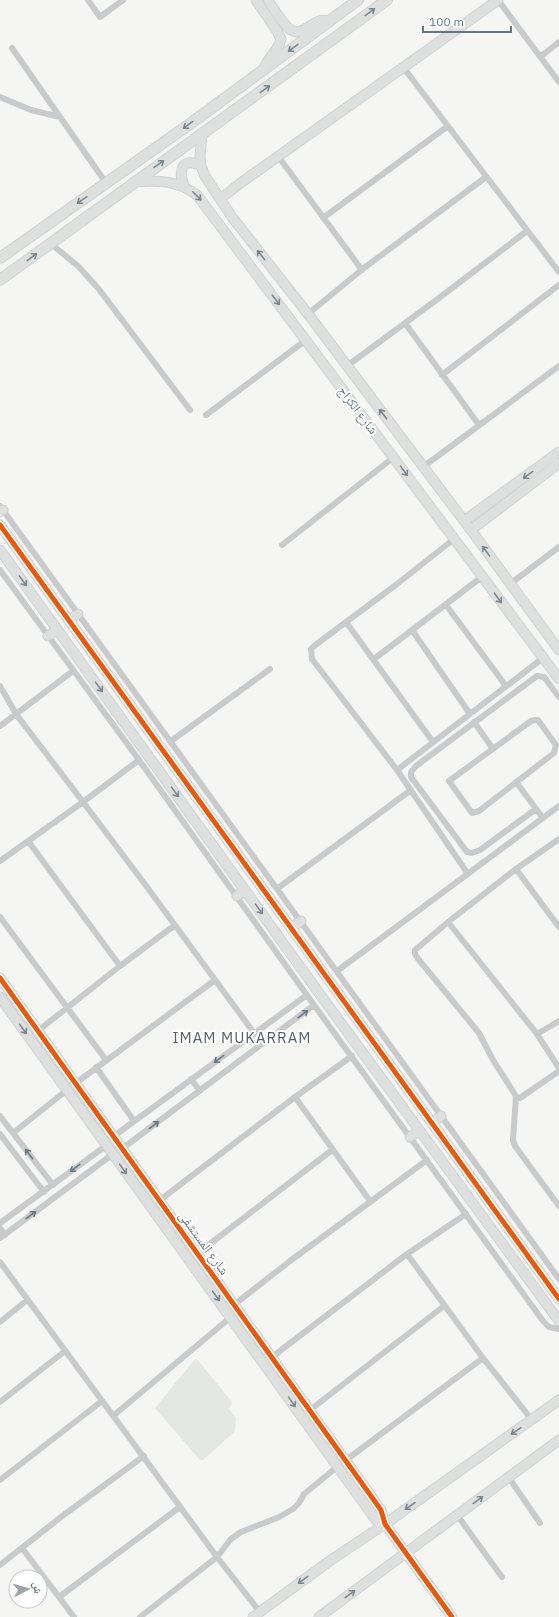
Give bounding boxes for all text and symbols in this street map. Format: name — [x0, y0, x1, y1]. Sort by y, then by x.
one-way arrow — [364, 8, 375, 16]
scale bar — [423, 8, 511, 34]
text: 100 m — [429, 14, 464, 29]
one-way arrow — [287, 44, 298, 53]
one-way arrow — [259, 85, 270, 93]
one-way arrow — [183, 121, 194, 129]
one-way arrow — [153, 160, 164, 168]
one-way arrow — [192, 192, 202, 201]
one-way arrow — [77, 196, 88, 205]
one-way arrow — [257, 249, 266, 260]
one-way arrow — [26, 253, 37, 262]
one-way arrow — [272, 294, 280, 305]
street label: شارع الكراج — [333, 382, 382, 438]
one-way arrow — [378, 408, 387, 419]
one-way arrow — [400, 466, 408, 477]
one-way arrow — [522, 471, 533, 479]
one-way arrow — [482, 546, 490, 557]
one-way arrow — [19, 576, 27, 587]
one-way arrow — [494, 592, 503, 603]
one-way arrow — [95, 681, 103, 692]
one-way arrow — [171, 786, 179, 797]
one-way arrow — [255, 903, 263, 914]
one-way arrow — [297, 1010, 308, 1018]
one-way arrow — [19, 1023, 27, 1034]
district label: IMAM MUKARRAM — [173, 1028, 312, 1047]
one-way arrow — [214, 1055, 225, 1063]
one-way arrow — [148, 1121, 159, 1129]
one-way arrow — [25, 1148, 33, 1159]
one-way arrow — [119, 1163, 127, 1174]
one-way arrow — [70, 1164, 81, 1172]
street label: شارع المستشفى — [174, 1208, 233, 1279]
one-way arrow — [26, 1211, 37, 1219]
one-way arrow — [212, 1291, 220, 1302]
one-way arrow — [288, 1397, 296, 1408]
one-way arrow — [511, 1427, 522, 1435]
one-way arrow — [472, 1496, 483, 1504]
one-way arrow — [405, 1502, 416, 1510]
north arrow — [8, 1569, 48, 1609]
one-way arrow — [298, 1576, 309, 1584]
text: ش — [29, 1581, 46, 1595]
one-way arrow — [345, 1590, 356, 1598]

